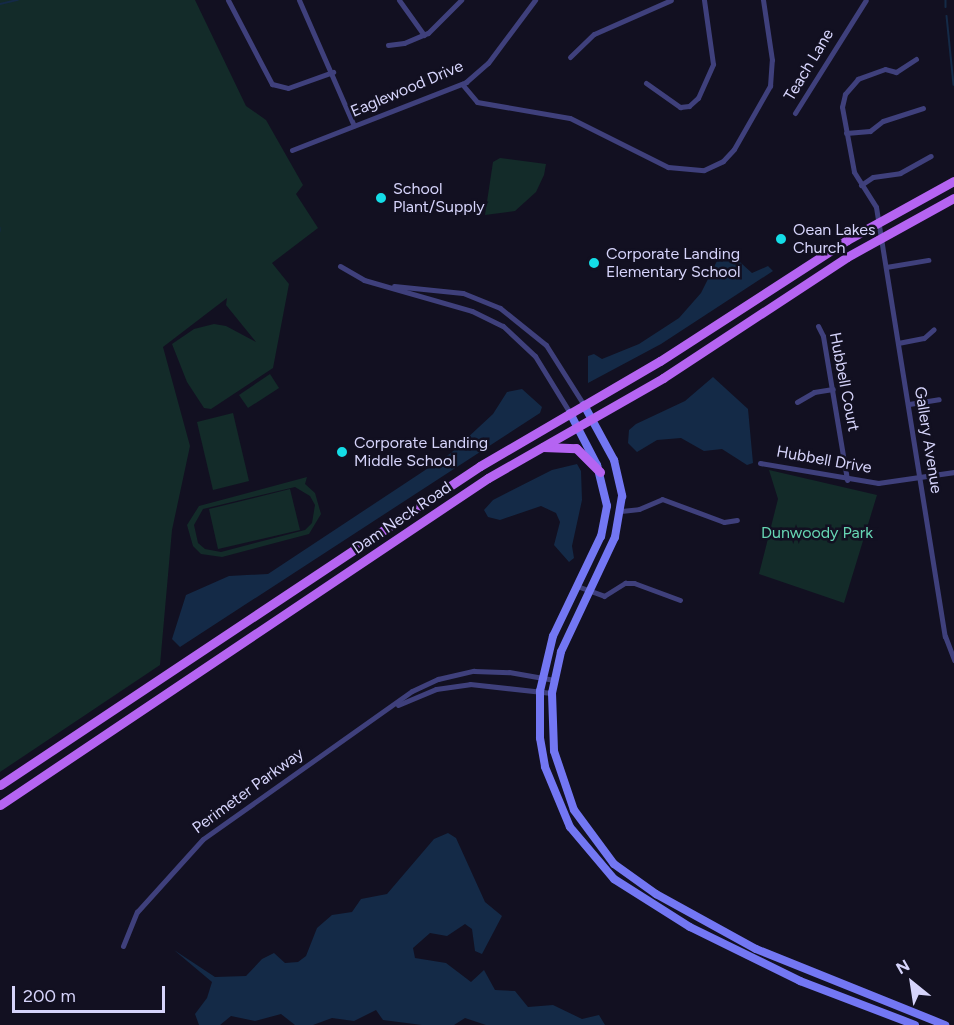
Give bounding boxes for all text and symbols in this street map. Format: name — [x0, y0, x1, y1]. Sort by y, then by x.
street label: Teach Lane — [780, 26, 838, 104]
street label: Eaglewood Drive — [348, 57, 466, 121]
place label: School Plant/Supply — [393, 179, 485, 217]
marker: School Plant/Supply — [374, 191, 388, 205]
place label: Oean Lakes Church — [793, 220, 875, 258]
marker: Oean Lakes Church — [774, 232, 788, 246]
place label: Corporate Landing Elementary School — [606, 244, 740, 282]
marker: Corporate Landing Elementary School — [587, 256, 601, 270]
street label: Hubbell Court — [825, 331, 863, 433]
street label: Gallery Avenue — [910, 385, 946, 495]
place label: Corporate Landing Middle School — [354, 433, 488, 471]
street label: Hubbell Drive — [775, 442, 873, 478]
marker: Corporate Landing Middle School — [335, 445, 349, 459]
street label: Dam Neck Road — [349, 478, 455, 558]
park label: Dunwoody Park — [761, 523, 873, 543]
street label: Perimeter Parkway — [189, 744, 307, 838]
north arrow — [882, 953, 942, 1013]
text: N — [893, 956, 913, 978]
scale bar — [15, 974, 168, 1012]
text: 200 m — [23, 985, 76, 1007]

